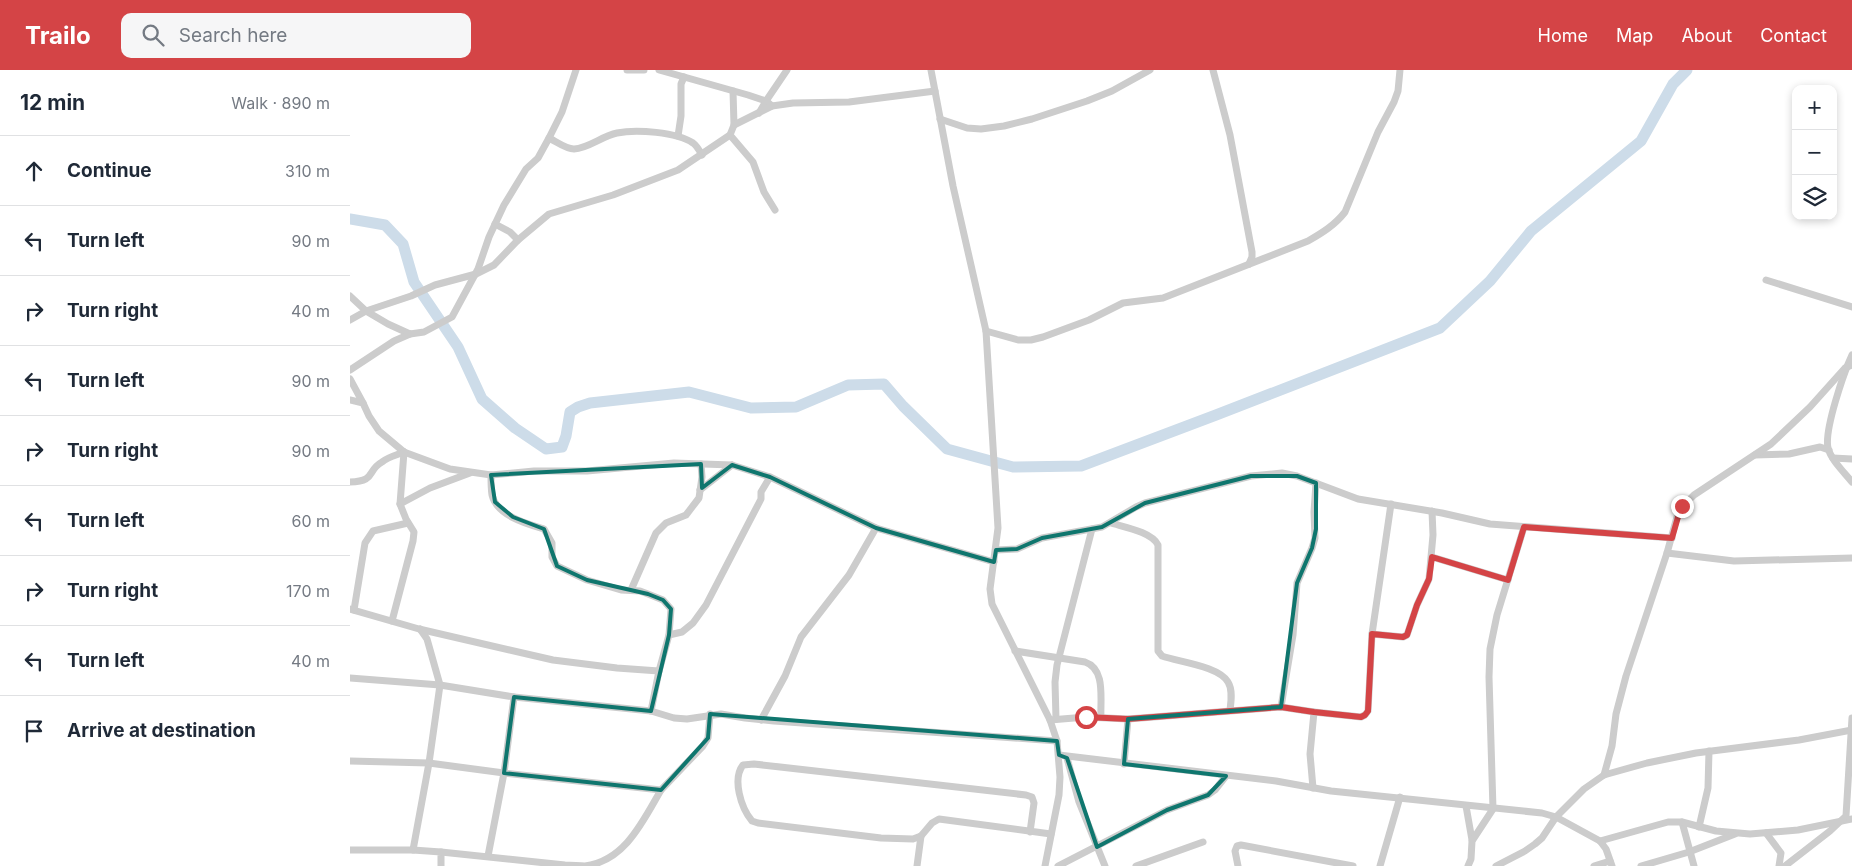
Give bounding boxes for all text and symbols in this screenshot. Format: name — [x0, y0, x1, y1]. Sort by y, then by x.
search box — [121, 13, 471, 58]
text: Trailo — [25, 21, 91, 50]
icon: search — [139, 21, 167, 49]
text: Search here — [179, 24, 287, 47]
text: Home — [1538, 25, 1588, 46]
text: Map — [1616, 25, 1653, 46]
text: About — [1681, 25, 1732, 46]
text: Contact — [1760, 25, 1827, 46]
map controls — [1792, 85, 1837, 220]
button: + — [1792, 85, 1837, 130]
text: 12 min — [20, 90, 85, 115]
text: Walk · 890 m — [231, 93, 330, 113]
button: − — [1792, 130, 1837, 175]
icon: ahead — [20, 157, 48, 185]
text: Continue — [67, 159, 152, 182]
text: 310 m — [285, 161, 330, 181]
button: layers — [1792, 175, 1837, 220]
icon: left — [20, 227, 48, 255]
text: Turn left — [67, 229, 145, 252]
text: 90 m — [291, 231, 330, 251]
icon: right — [20, 297, 48, 325]
text: Turn right — [67, 299, 158, 322]
text: 40 m — [291, 301, 330, 321]
icon: left — [20, 367, 48, 395]
text: Turn left — [67, 369, 145, 392]
text: 90 m — [291, 371, 330, 391]
icon: right — [20, 437, 48, 465]
text: Turn right — [67, 439, 158, 462]
text: 90 m — [291, 441, 330, 461]
route end — [1671, 495, 1694, 518]
icon: left — [20, 507, 48, 535]
text: Turn left — [67, 509, 145, 532]
text: 60 m — [291, 511, 330, 531]
icon: right — [20, 577, 48, 605]
text: Turn right — [67, 579, 158, 602]
text: 170 m — [286, 581, 330, 601]
icon: left — [20, 647, 48, 675]
text: Turn left — [67, 649, 145, 672]
text: 40 m — [291, 651, 330, 671]
route start — [1075, 706, 1098, 729]
icon: arrive — [20, 717, 48, 745]
text: Arrive at destination — [67, 719, 256, 742]

